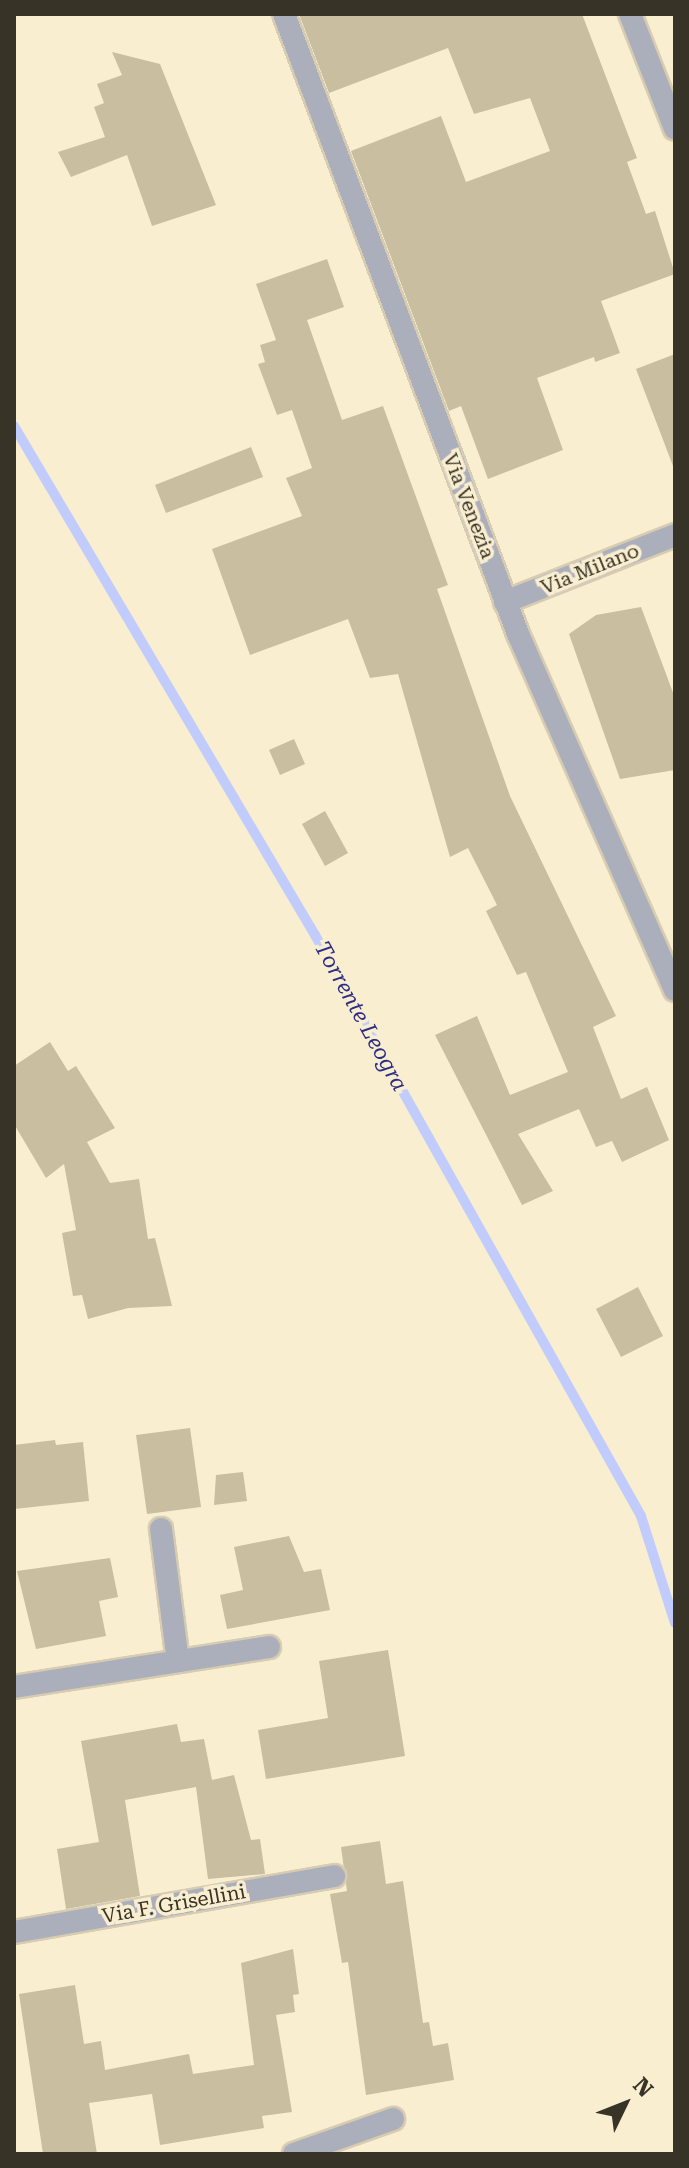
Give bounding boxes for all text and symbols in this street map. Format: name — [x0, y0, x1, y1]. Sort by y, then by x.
street label: Via Venezia — [438, 450, 500, 562]
street label: Via Milano — [537, 538, 643, 600]
water label: Torrente Leogra — [309, 936, 413, 1096]
street label: Via F. Grisellini — [100, 1880, 248, 1928]
north arrow — [585, 2064, 665, 2144]
text: N — [628, 2073, 658, 2102]

